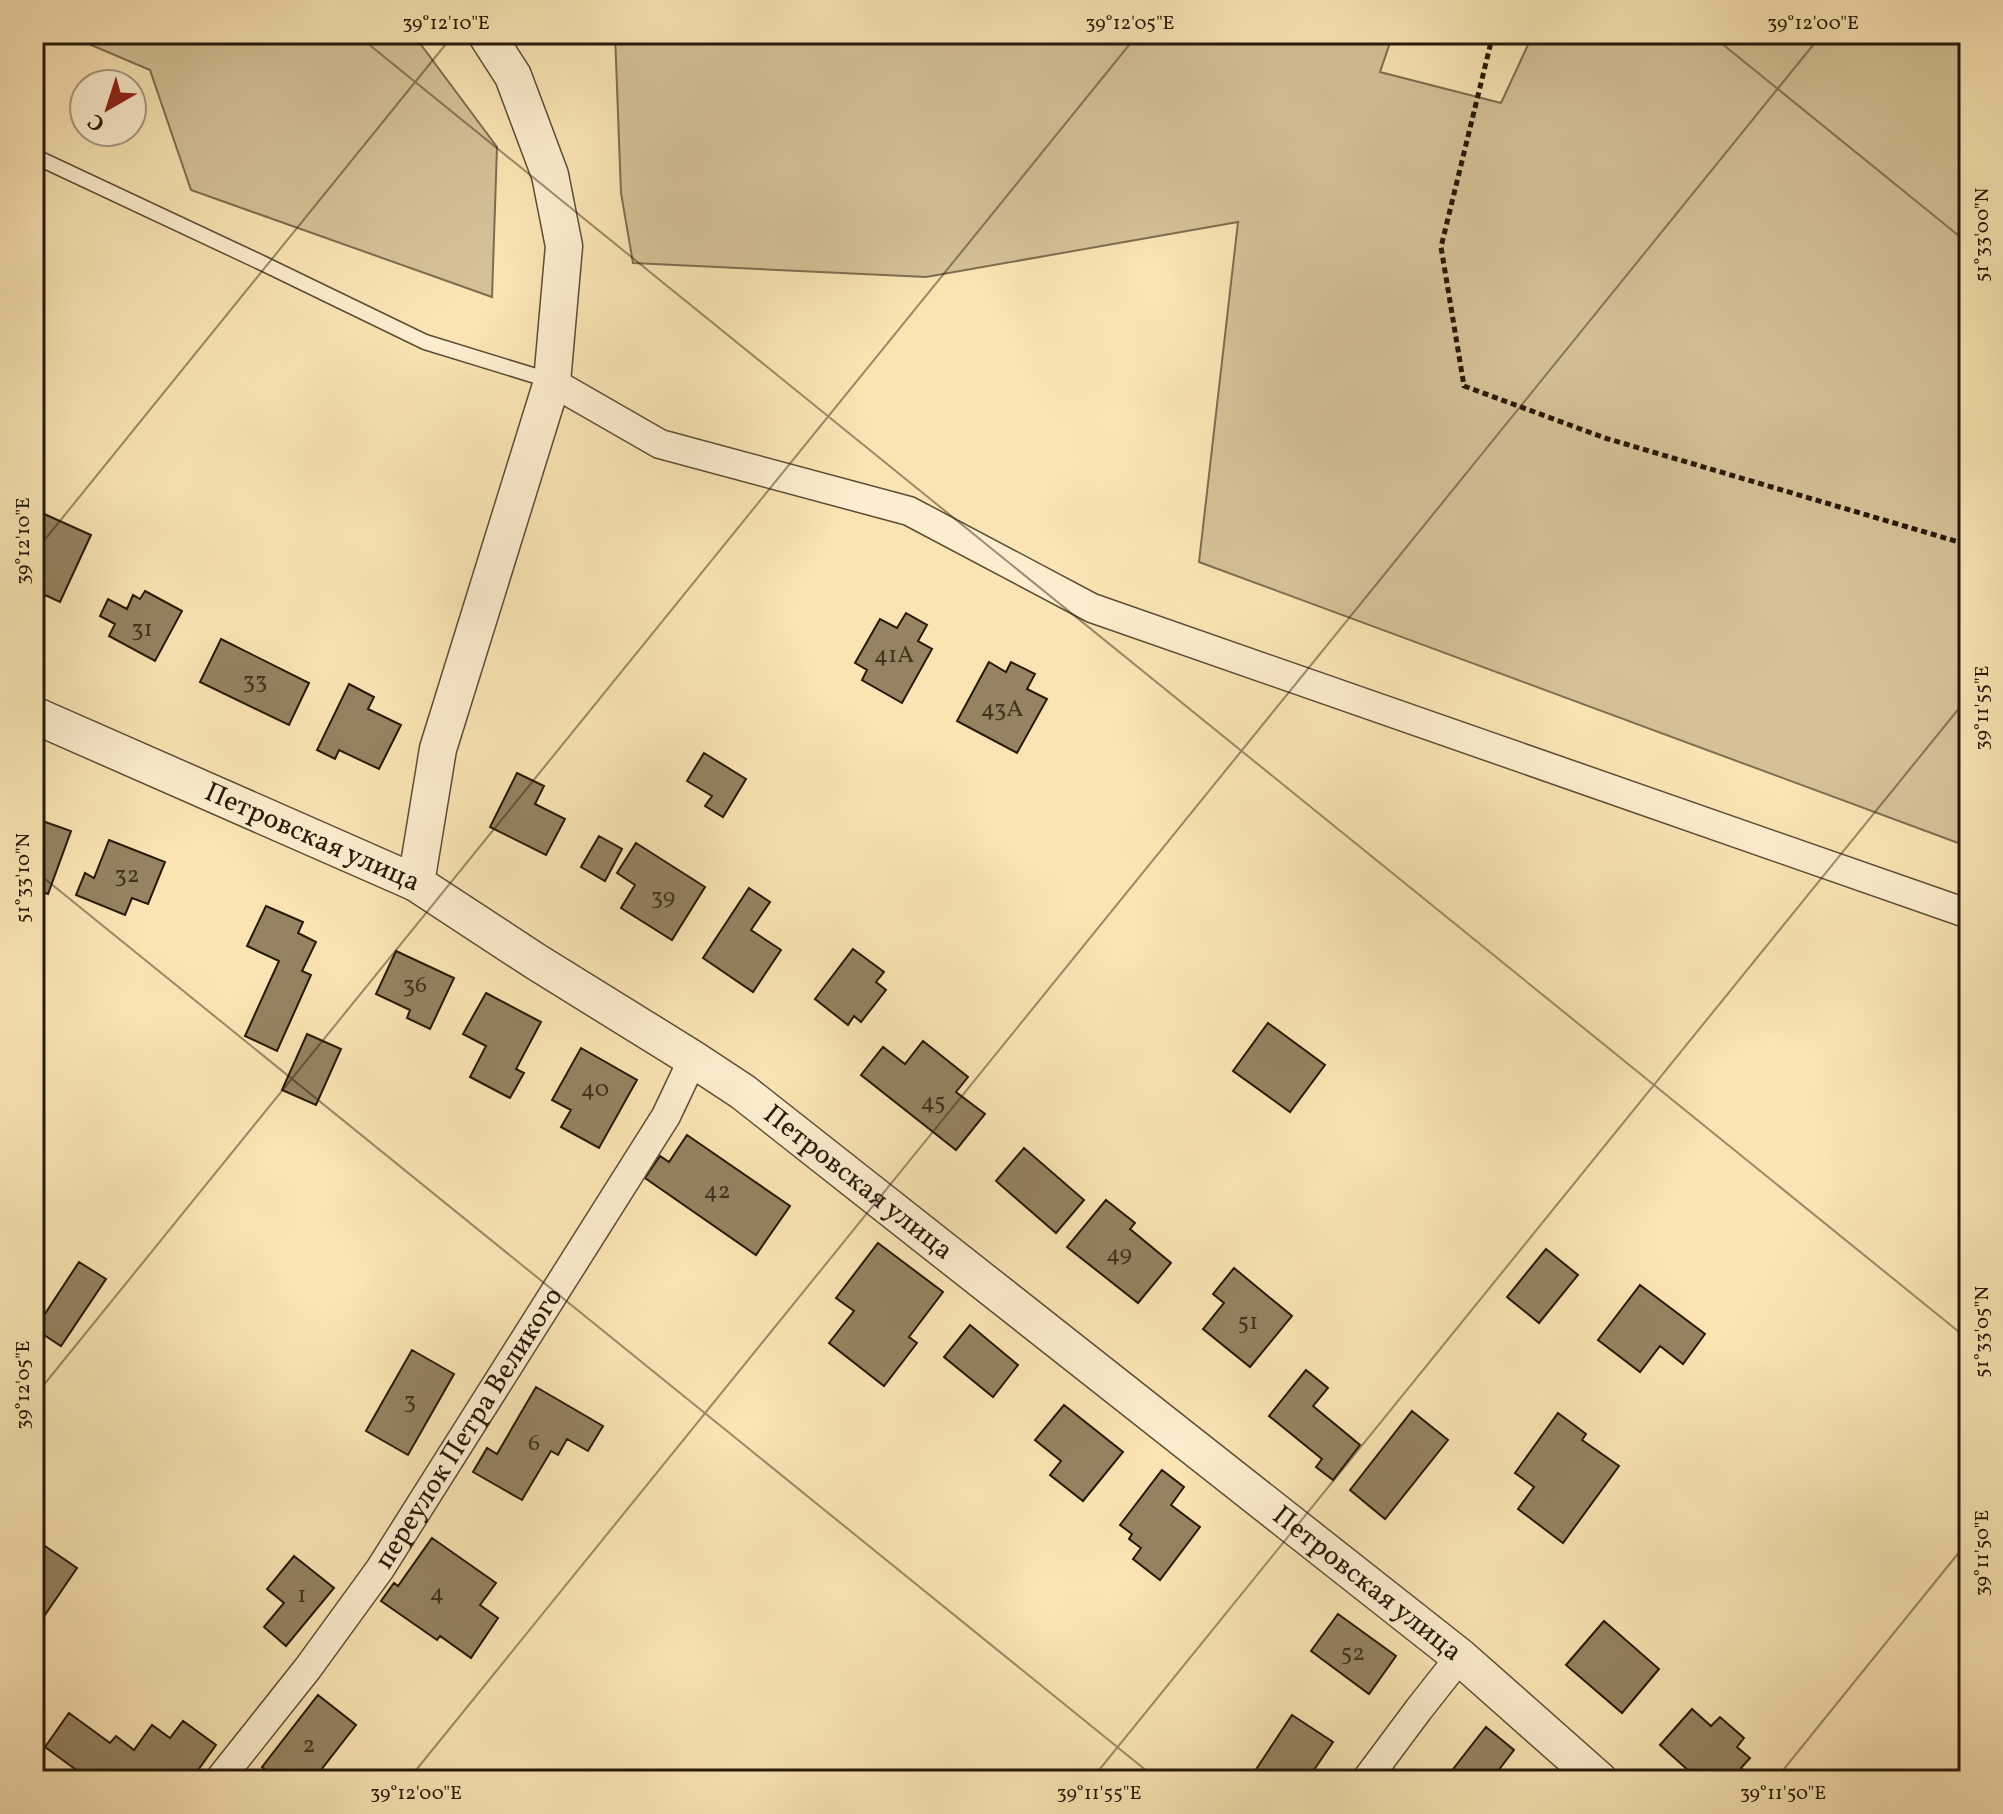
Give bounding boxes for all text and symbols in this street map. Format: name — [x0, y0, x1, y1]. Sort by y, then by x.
text: 39°12'10"E — [402, 10, 490, 38]
text: 39°12'05"E — [1085, 10, 1175, 38]
text: 39°12'00"E — [1767, 10, 1859, 38]
north arrow — [68, 68, 148, 148]
text: С — [82, 105, 112, 138]
text: 51°33'00"N — [1969, 188, 1997, 282]
text: 39°12'10"E — [10, 497, 38, 585]
house number: 31 — [131, 613, 153, 647]
house number: 41А — [874, 639, 914, 673]
house number: 33 — [243, 665, 267, 699]
text: 39°11'55"E — [1969, 666, 1997, 750]
house number: 43А — [981, 693, 1023, 727]
street label: Петровская улица — [198, 773, 426, 902]
text: 51°33'10"N — [10, 833, 38, 923]
house number: 32 — [114, 859, 140, 893]
house number: 39 — [651, 881, 675, 915]
house number: 36 — [403, 969, 427, 1003]
house number: 40 — [581, 1073, 609, 1107]
house number: 45 — [920, 1086, 946, 1120]
street label: Петровская улица — [755, 1096, 961, 1270]
house number: 42 — [703, 1175, 731, 1209]
house number: 49 — [1106, 1238, 1132, 1272]
street label: переулок Петра Великого — [365, 1280, 573, 1577]
text: 51°33'05"N — [1969, 1286, 1997, 1378]
house number: 51 — [1238, 1306, 1258, 1340]
text: 39°12'05"E — [10, 1340, 38, 1430]
house number: 3 — [404, 1385, 416, 1419]
house number: 6 — [528, 1427, 540, 1461]
street label: Петровская улица — [1264, 1497, 1470, 1671]
text: 39°11'50"E — [1969, 1510, 1997, 1596]
house number: 4 — [430, 1577, 444, 1611]
house number: 1 — [297, 1579, 307, 1613]
house number: 52 — [1341, 1637, 1365, 1671]
house number: 2 — [303, 1729, 315, 1763]
text: 39°12'00"E — [370, 1780, 462, 1808]
text: 39°11'55"E — [1057, 1780, 1141, 1808]
text: 39°11'50"E — [1740, 1780, 1826, 1808]

